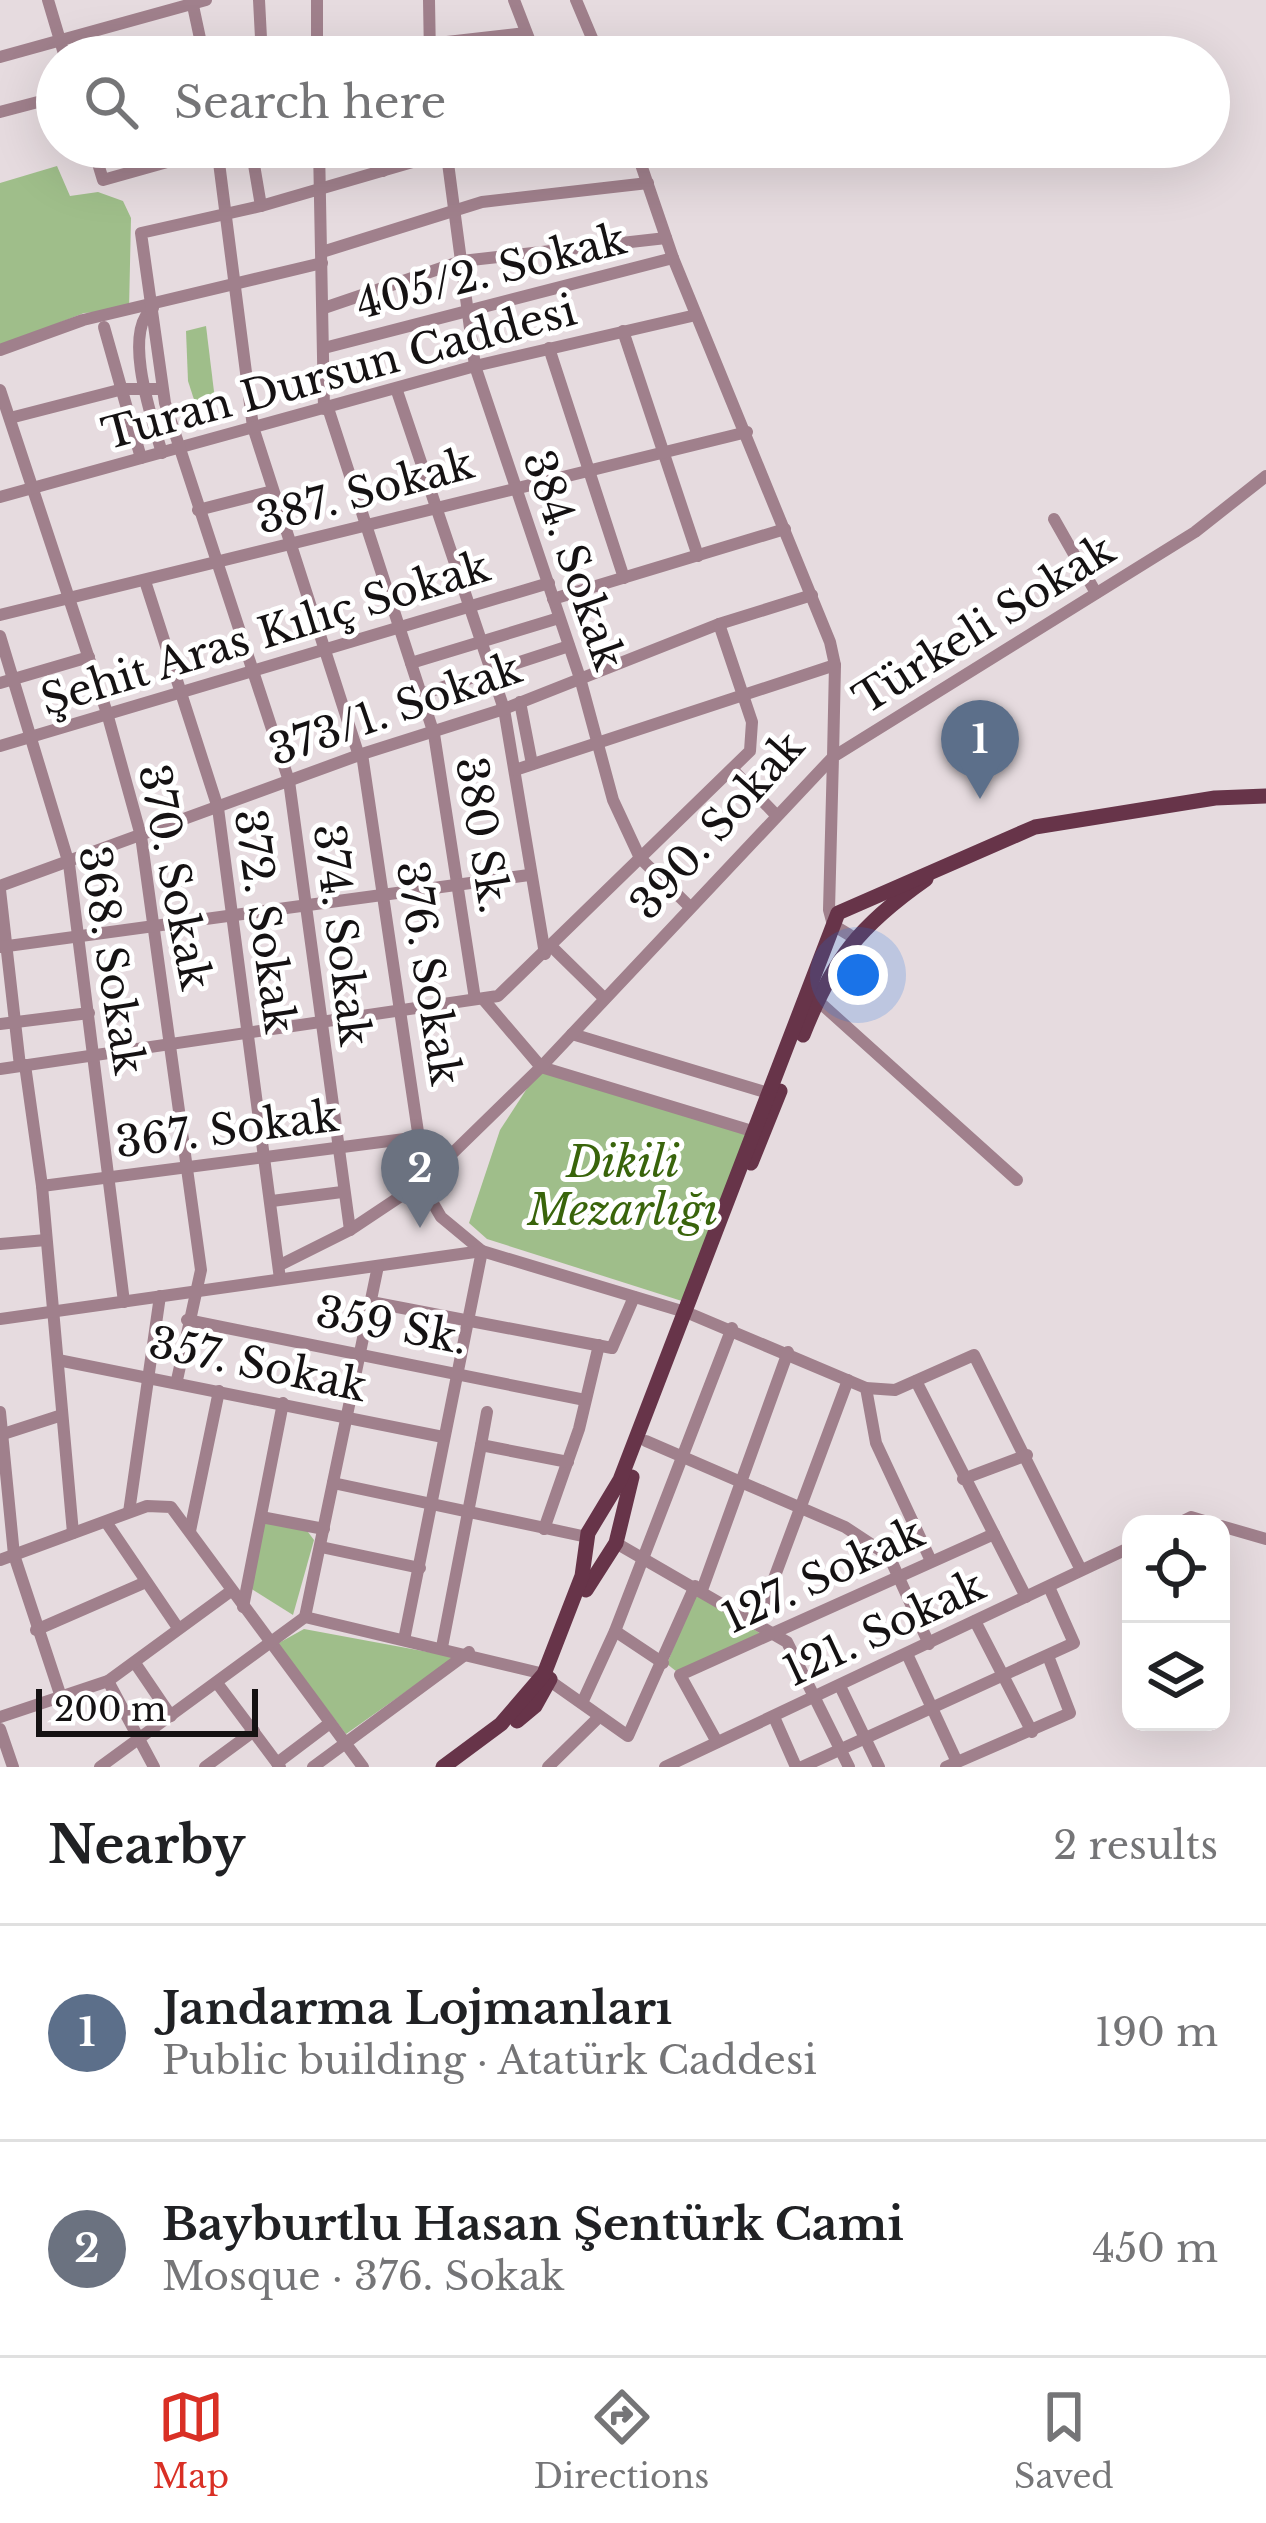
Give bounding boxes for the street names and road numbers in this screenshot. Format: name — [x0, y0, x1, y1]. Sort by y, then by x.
street label: 405/2. Sokak — [351, 212, 631, 330]
street label: Turan Dursun Caddesi — [96, 284, 582, 460]
street label: 387. Sokak — [251, 437, 479, 545]
street label: 384. Sokak — [512, 443, 636, 677]
street label: Türkeli Sokak — [844, 523, 1124, 725]
street label: Şehit Aras Kılıç Sokak — [34, 540, 496, 726]
street label: 373/1. Sokak — [262, 641, 528, 776]
street label: 390. Sokak — [619, 720, 815, 930]
street label: 380 Sk. — [445, 753, 521, 917]
street label: 370. Sokak — [128, 760, 222, 994]
street label: 372. Sokak — [224, 806, 306, 1036]
street label: 374. Sokak — [303, 821, 381, 1049]
street label: 368. Sokak — [68, 842, 156, 1078]
street label: 376. Sokak — [386, 857, 472, 1089]
street label: 367. Sokak — [113, 1090, 342, 1168]
street label: 359 Sk. — [312, 1285, 472, 1365]
street label: 357. Sokak — [144, 1316, 372, 1412]
street label: 127. Sokak — [714, 1506, 932, 1644]
street label: 121. Sokak — [775, 1559, 993, 1697]

